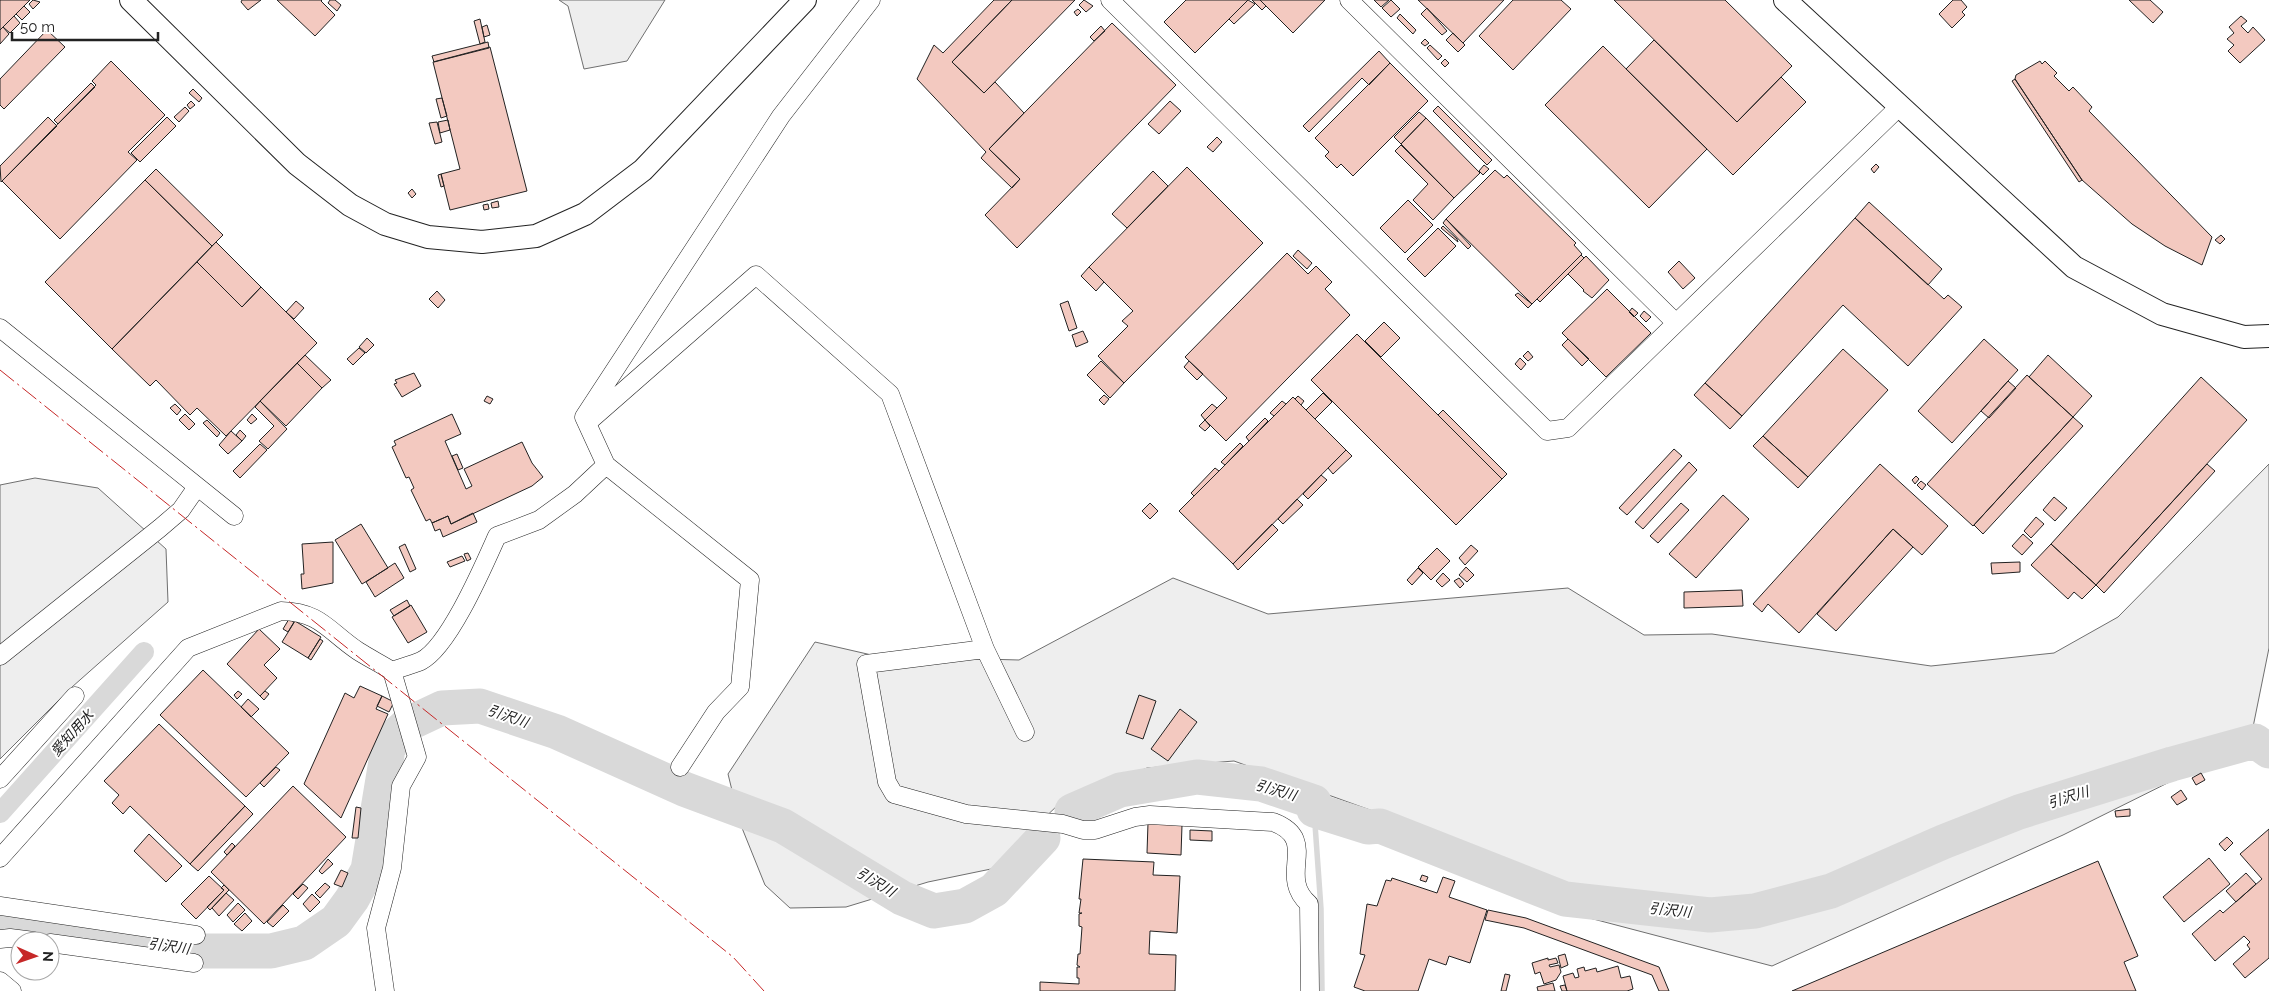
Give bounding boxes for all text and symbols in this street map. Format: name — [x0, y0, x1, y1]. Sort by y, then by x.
scale bar — [12, 10, 159, 42]
text: 50 m — [20, 18, 55, 36]
water label: 引沢川 — [486, 702, 532, 731]
water label: 愛知用水 — [47, 705, 98, 759]
water label: 引沢川 — [1254, 777, 1300, 804]
water label: 引沢川 — [2046, 783, 2092, 811]
water label: 引沢川 — [854, 864, 900, 901]
water label: 引沢川 — [1648, 900, 1694, 920]
north arrow — [10, 931, 60, 981]
water label: 引沢川 — [147, 935, 193, 957]
text: N — [40, 951, 56, 962]

